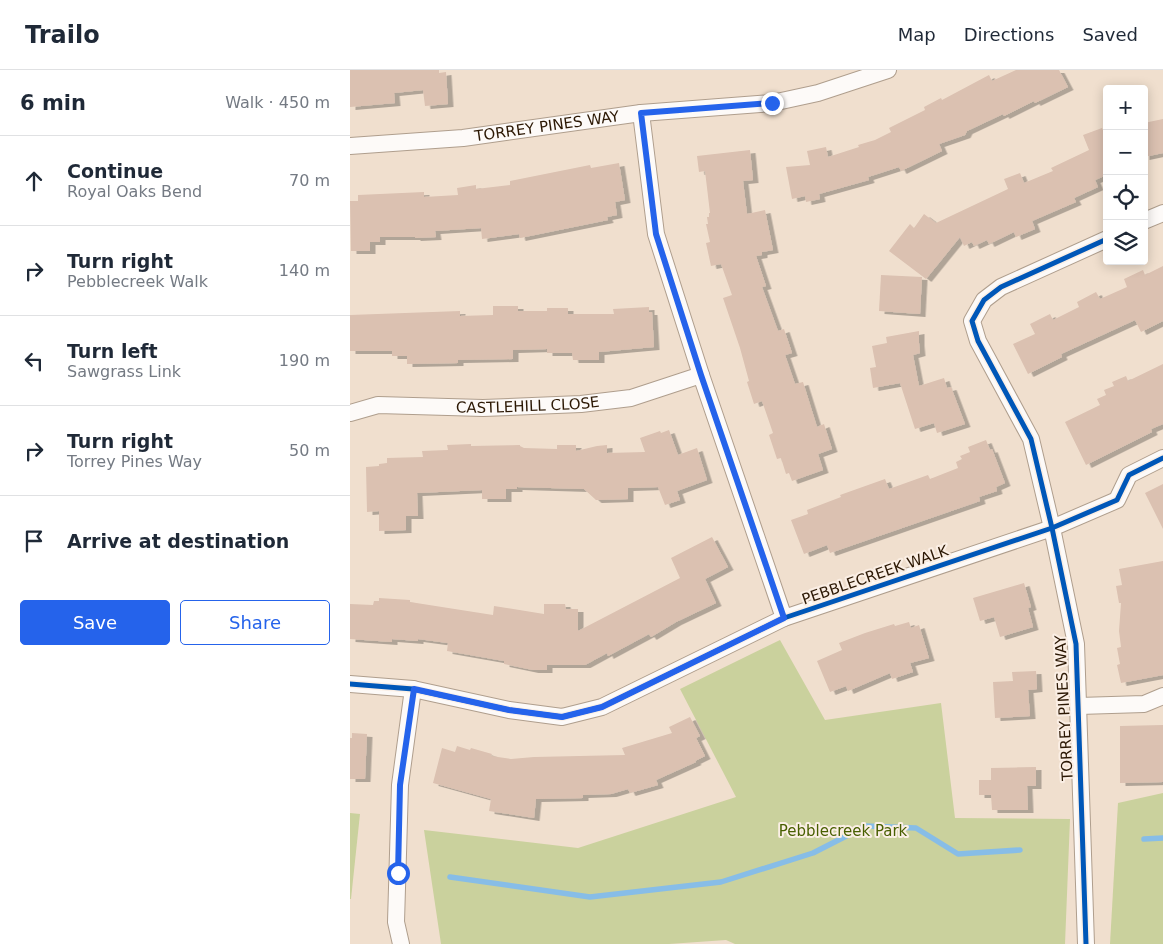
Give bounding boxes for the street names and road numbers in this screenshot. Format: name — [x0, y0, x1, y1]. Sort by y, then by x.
street label: TORREY PINES WAY — [472, 107, 621, 145]
street label: CASTLEHILL CLOSE — [456, 393, 601, 417]
street label: PEBBLECREEK WALK — [799, 541, 952, 609]
street label: TORREY PINES WAY — [1051, 634, 1077, 782]

